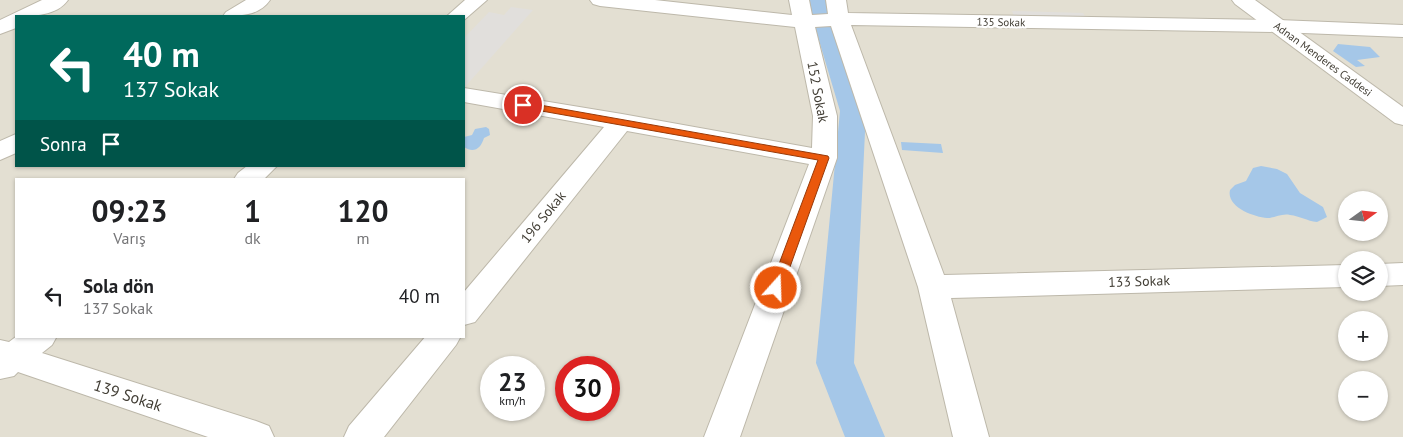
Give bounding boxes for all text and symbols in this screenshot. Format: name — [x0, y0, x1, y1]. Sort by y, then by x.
street label: 135 Sokak — [977, 15, 1026, 29]
street label: Adnan Menderes Caddesi — [1271, 19, 1375, 99]
text: 40 m — [123, 31, 200, 77]
icon: left — [40, 35, 105, 100]
street label: 152 Sokak — [803, 60, 833, 124]
text: 137 Sokak — [123, 75, 219, 103]
pin — [502, 84, 544, 126]
icon: arrive — [509, 91, 537, 119]
icon: arrive — [97, 130, 125, 158]
text: Sonra — [40, 132, 87, 156]
street label: 196 Sokak — [517, 187, 570, 247]
text: 09:23 — [91, 191, 168, 230]
text: 1 — [244, 191, 261, 230]
text: 120 — [338, 191, 389, 230]
north arrow — [1338, 191, 1388, 241]
map controls — [1338, 191, 1388, 421]
text: Varış — [113, 228, 146, 248]
text: dk — [244, 228, 261, 248]
text: m — [357, 228, 370, 248]
button: layers — [1338, 251, 1388, 301]
position arrow — [749, 261, 801, 313]
street label: 133 Sokak — [1108, 271, 1171, 291]
text: Sola dön — [83, 274, 154, 298]
icon: left — [40, 282, 68, 310]
text: 40 m — [399, 284, 440, 308]
text: 137 Sokak — [83, 298, 153, 318]
button: + — [1338, 311, 1388, 361]
speed limit sign: 30 — [555, 356, 620, 421]
text: 23 — [498, 366, 527, 398]
button: − — [1338, 371, 1388, 421]
street label: 139 Sokak — [91, 375, 165, 416]
text: km/h — [499, 393, 526, 408]

